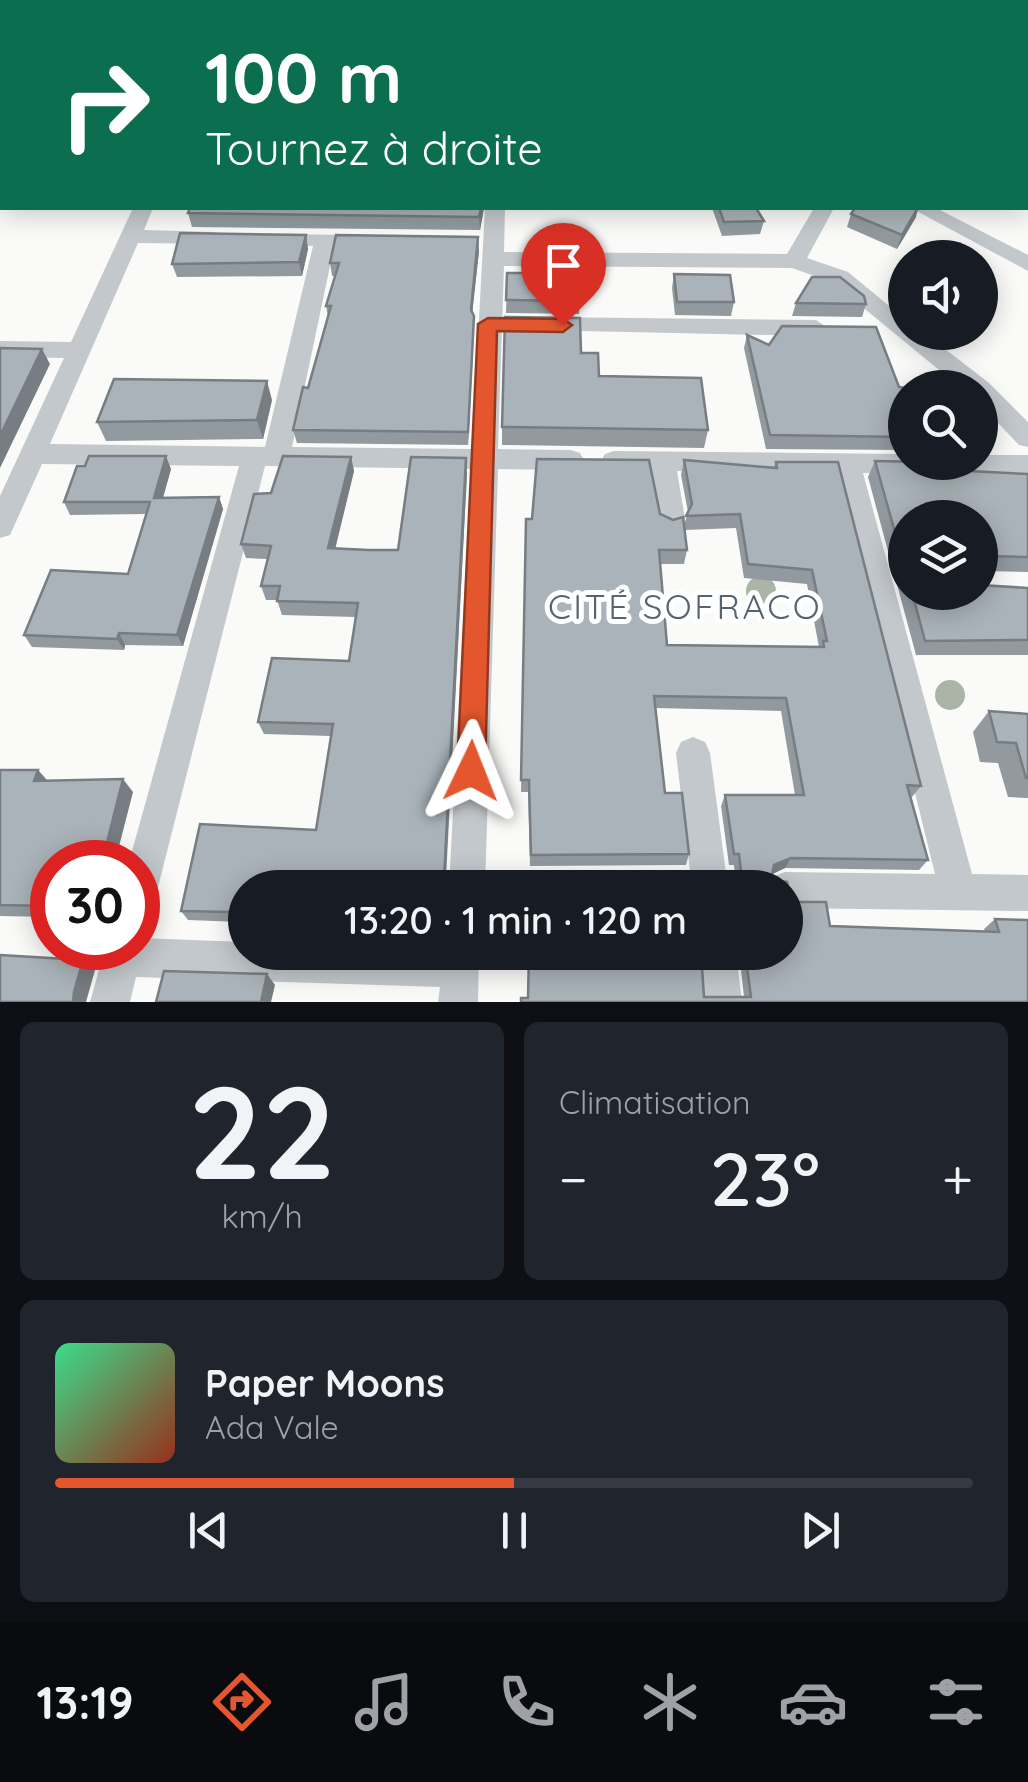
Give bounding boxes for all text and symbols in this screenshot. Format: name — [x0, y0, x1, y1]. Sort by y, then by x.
text: 100 m — [205, 33, 402, 121]
icon: right — [40, 40, 170, 170]
text: Tournez à droite — [205, 120, 543, 176]
pin — [521, 223, 606, 326]
icon: arrive — [536, 238, 591, 293]
map controls — [888, 240, 998, 610]
button: sound — [888, 240, 998, 350]
button: search — [888, 370, 998, 480]
button: layers — [888, 500, 998, 610]
district label: CITÉ SOFRACO — [548, 584, 822, 628]
position arrow — [419, 719, 523, 823]
speed limit sign: 30 — [30, 840, 160, 970]
text: 13:20 · 1 min · 120 m — [344, 896, 687, 944]
text: 22 — [188, 1049, 336, 1212]
text: Climatisation — [559, 1082, 751, 1122]
text: 23° — [710, 1131, 820, 1225]
text: − — [559, 1144, 588, 1213]
text: + — [942, 1144, 973, 1213]
text: km/h — [221, 1196, 303, 1236]
text: Paper Moons — [205, 1359, 445, 1407]
text: Ada Vale — [205, 1407, 339, 1447]
icon: previous — [181, 1503, 236, 1558]
icon: pause — [487, 1503, 542, 1558]
icon: next — [793, 1503, 848, 1558]
icon: directions — [207, 1667, 277, 1737]
icon: music — [349, 1667, 419, 1737]
icon: phone — [492, 1667, 562, 1737]
icon: climate — [635, 1667, 705, 1737]
icon: car — [778, 1667, 848, 1737]
icon: filters — [921, 1667, 991, 1737]
text: 13:19 — [36, 1674, 134, 1730]

